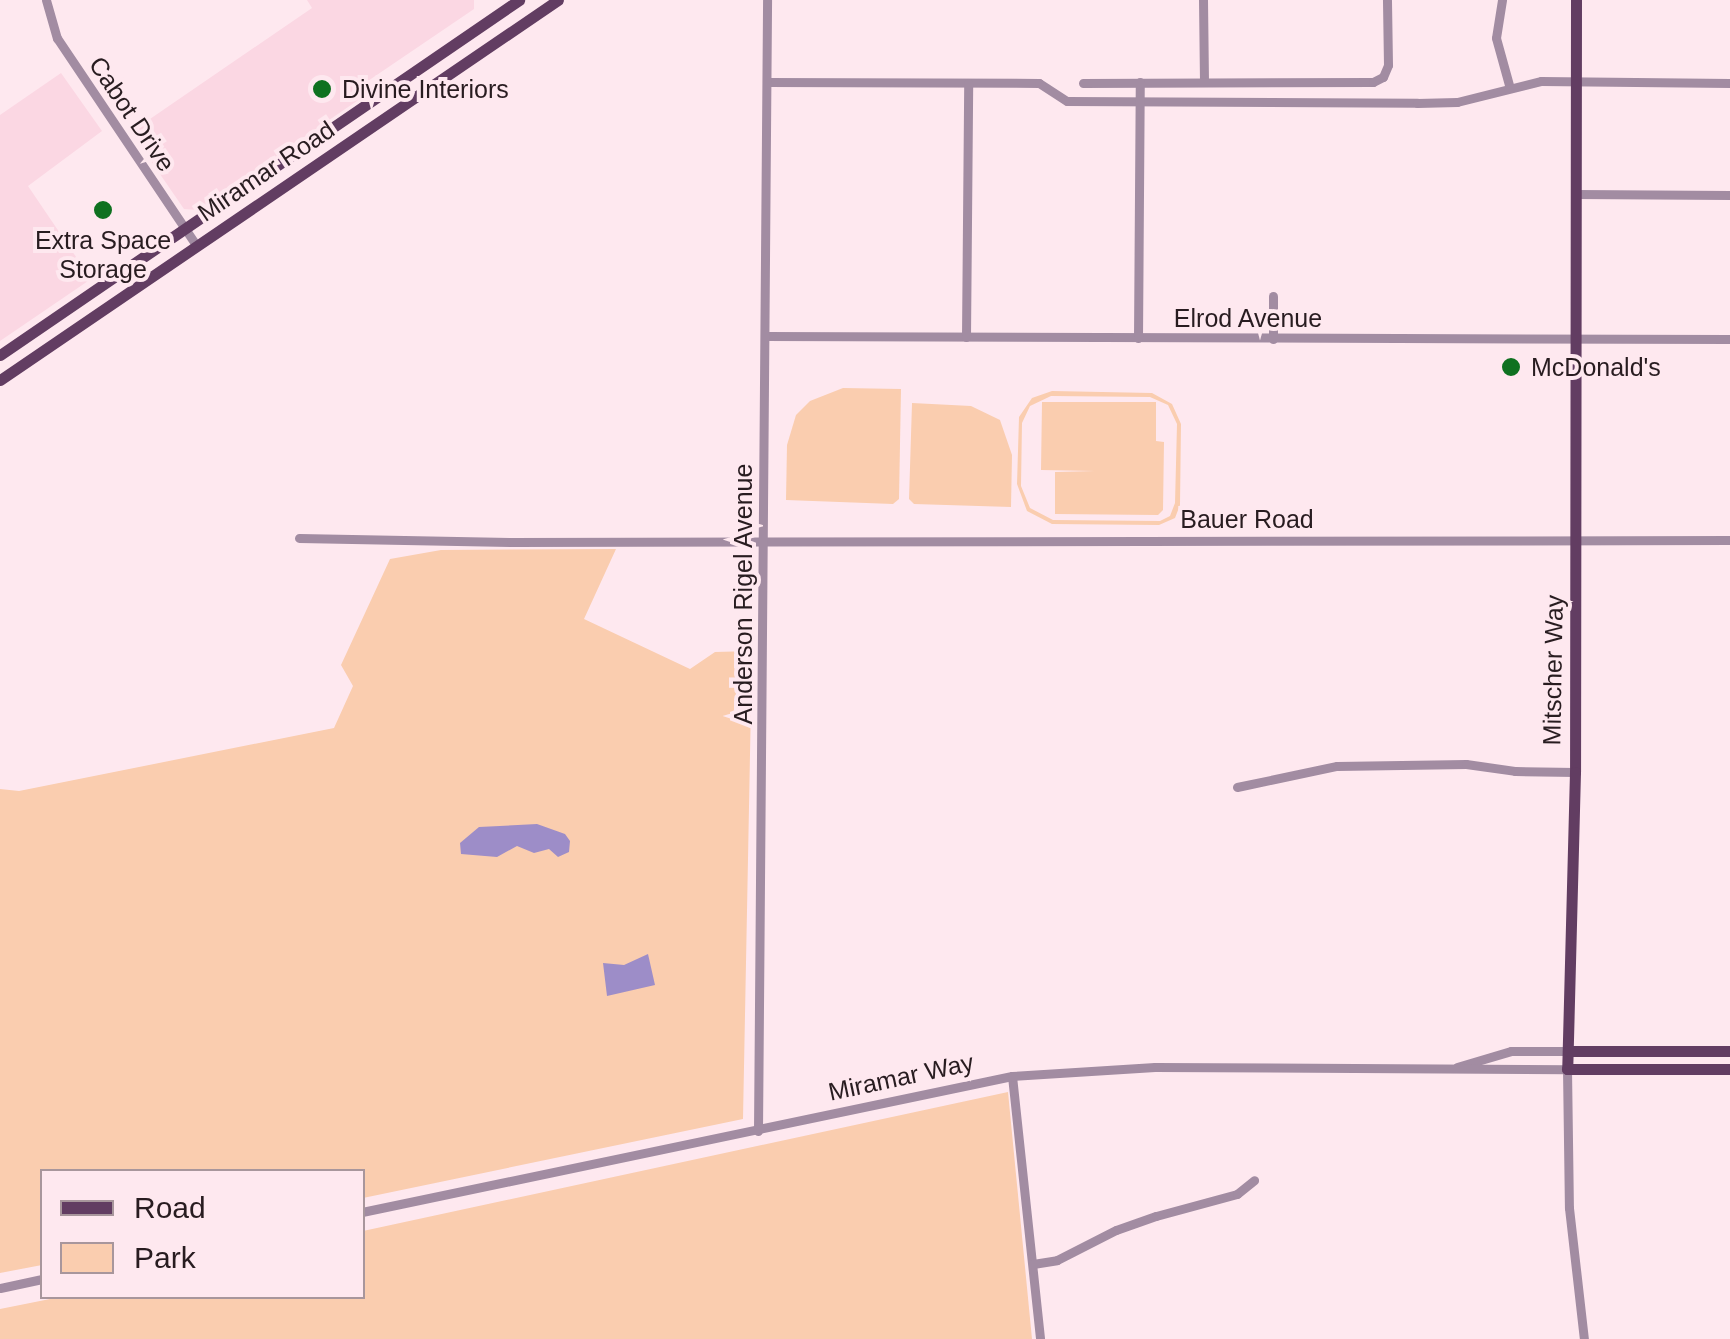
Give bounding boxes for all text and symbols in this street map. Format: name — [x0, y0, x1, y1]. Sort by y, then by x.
street label: Cabot Drive — [83, 51, 181, 177]
place label: Divine Interiors — [342, 74, 509, 104]
marker: Divine Interiors — [311, 78, 333, 100]
street label: Miramar Road — [192, 114, 340, 228]
marker: Extra Space Storage — [92, 199, 114, 221]
place label: Extra Space Storage — [35, 226, 171, 285]
street label: Elrod Avenue — [1173, 303, 1323, 333]
place label: McDonald's — [1531, 352, 1661, 382]
marker: McDonald's — [1500, 356, 1522, 378]
street label: Anderson Rigel Avenue — [728, 463, 758, 725]
street label: Bauer Road — [1180, 504, 1314, 534]
street label: Mitscher Way — [1537, 595, 1569, 745]
street label: Miramar Way — [826, 1047, 976, 1107]
legend — [40, 1169, 365, 1299]
text: Road — [134, 1191, 206, 1224]
text: Park — [134, 1241, 196, 1274]

